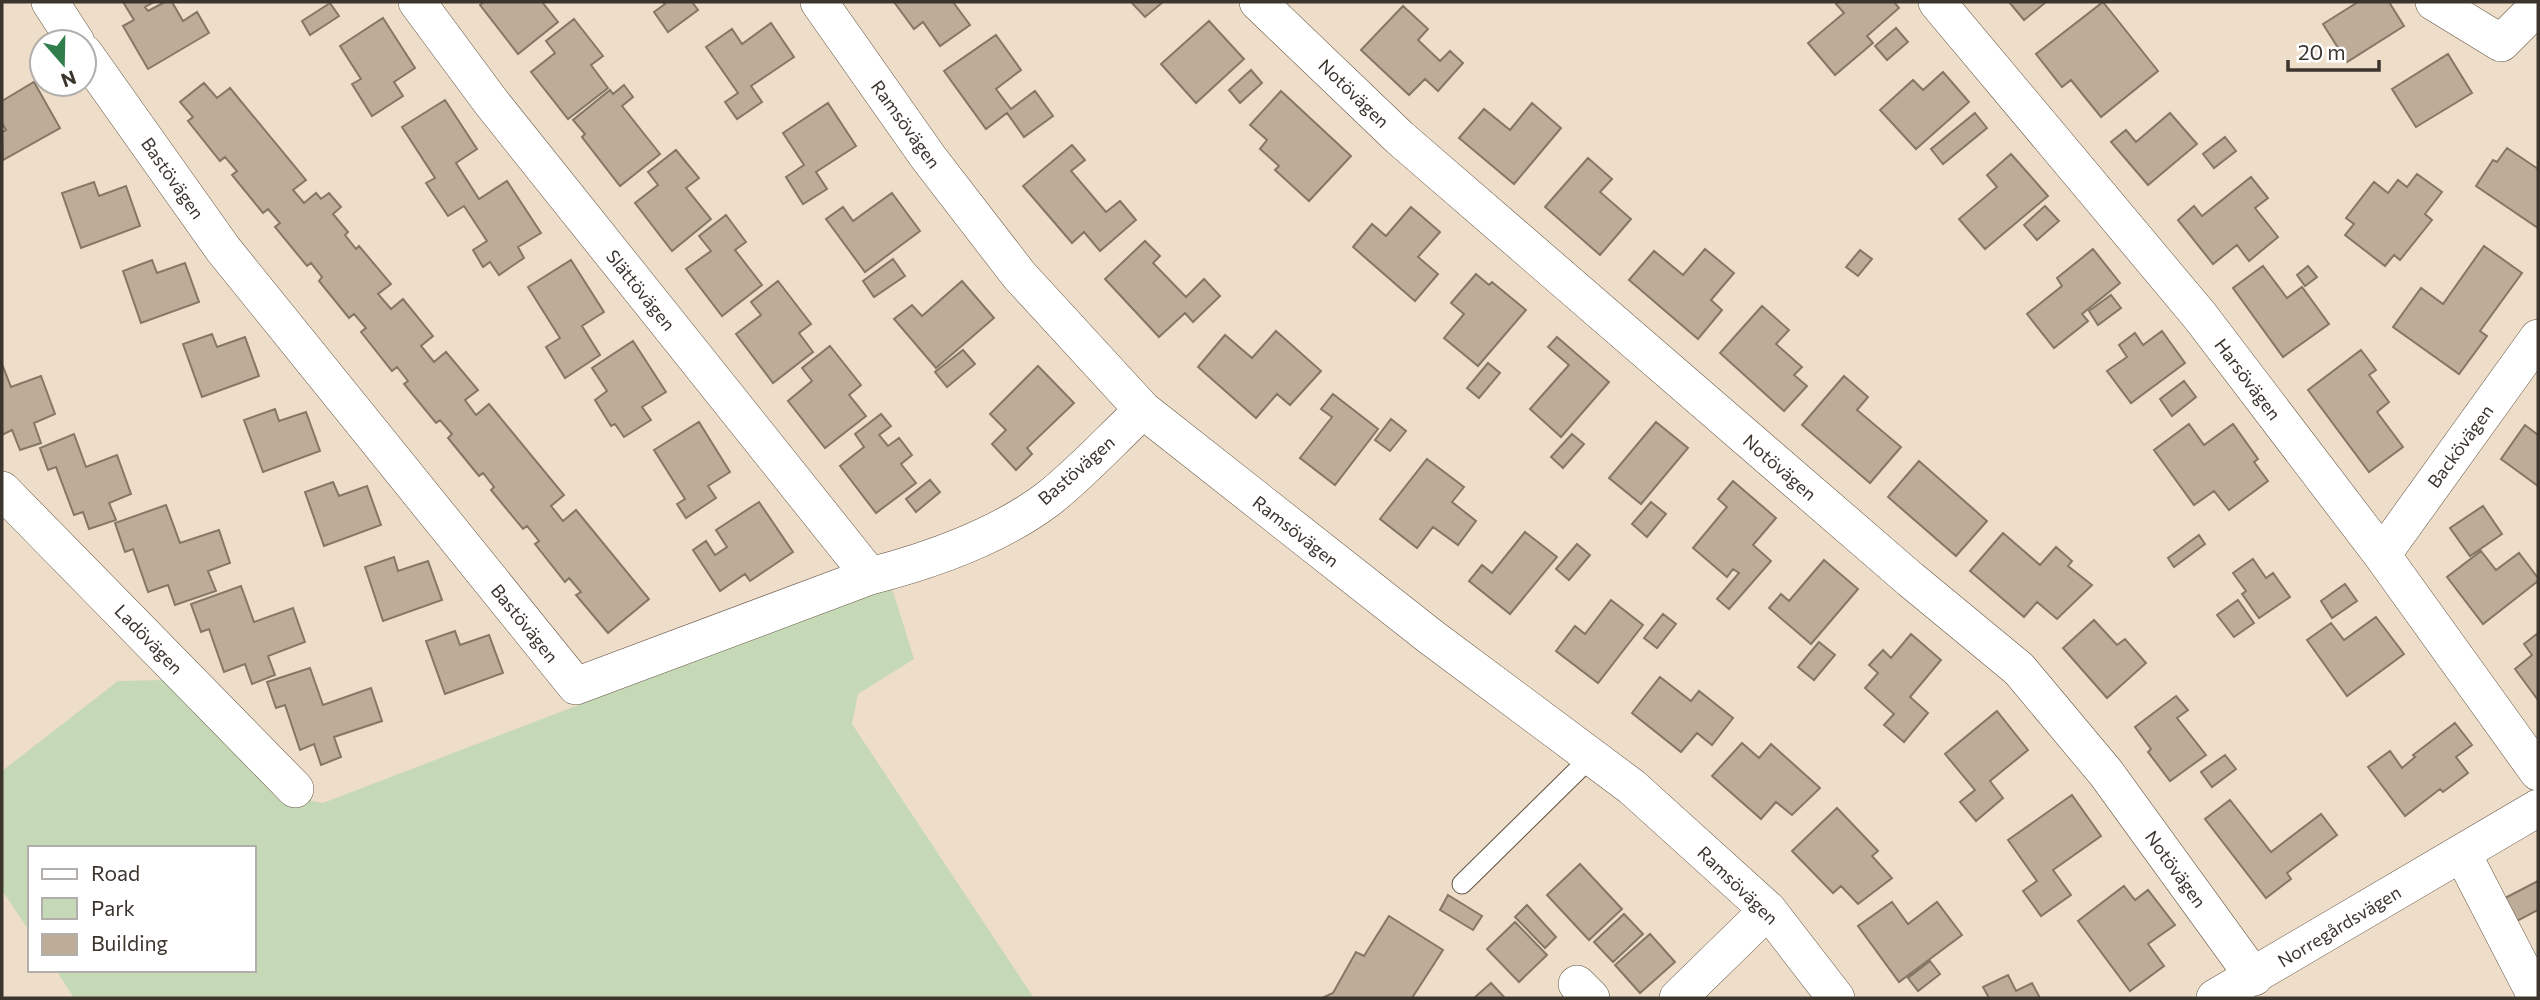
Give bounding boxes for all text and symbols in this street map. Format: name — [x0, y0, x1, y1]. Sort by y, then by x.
north arrow — [28, 28, 98, 98]
scale bar — [2288, 28, 2379, 72]
text: 20 m — [2298, 39, 2346, 64]
street label: Notövägen — [1314, 54, 1394, 132]
text: N — [58, 66, 80, 93]
street label: Ramsövägen — [867, 76, 945, 172]
street label: Bastövägen — [137, 133, 209, 223]
street label: Slättövägen — [602, 245, 680, 335]
street label: Harsövägen — [2210, 334, 2286, 424]
street label: Backövägen — [2422, 400, 2498, 492]
street label: Notövägen — [1739, 429, 1821, 505]
street label: Bastövägen — [1033, 431, 1119, 509]
street label: Ramsövägen — [1248, 490, 1344, 572]
street label: Bastövägen — [487, 579, 563, 667]
street label: Ladövägen — [110, 600, 188, 678]
street label: Notövägen — [2141, 826, 2211, 912]
street label: Ramsövägen — [1693, 841, 1783, 929]
legend — [28, 846, 256, 972]
text: Road — [91, 860, 140, 885]
street label: Norregårdsvägen — [2273, 881, 2405, 971]
text: Park — [91, 895, 135, 920]
text: Building — [91, 930, 168, 955]

